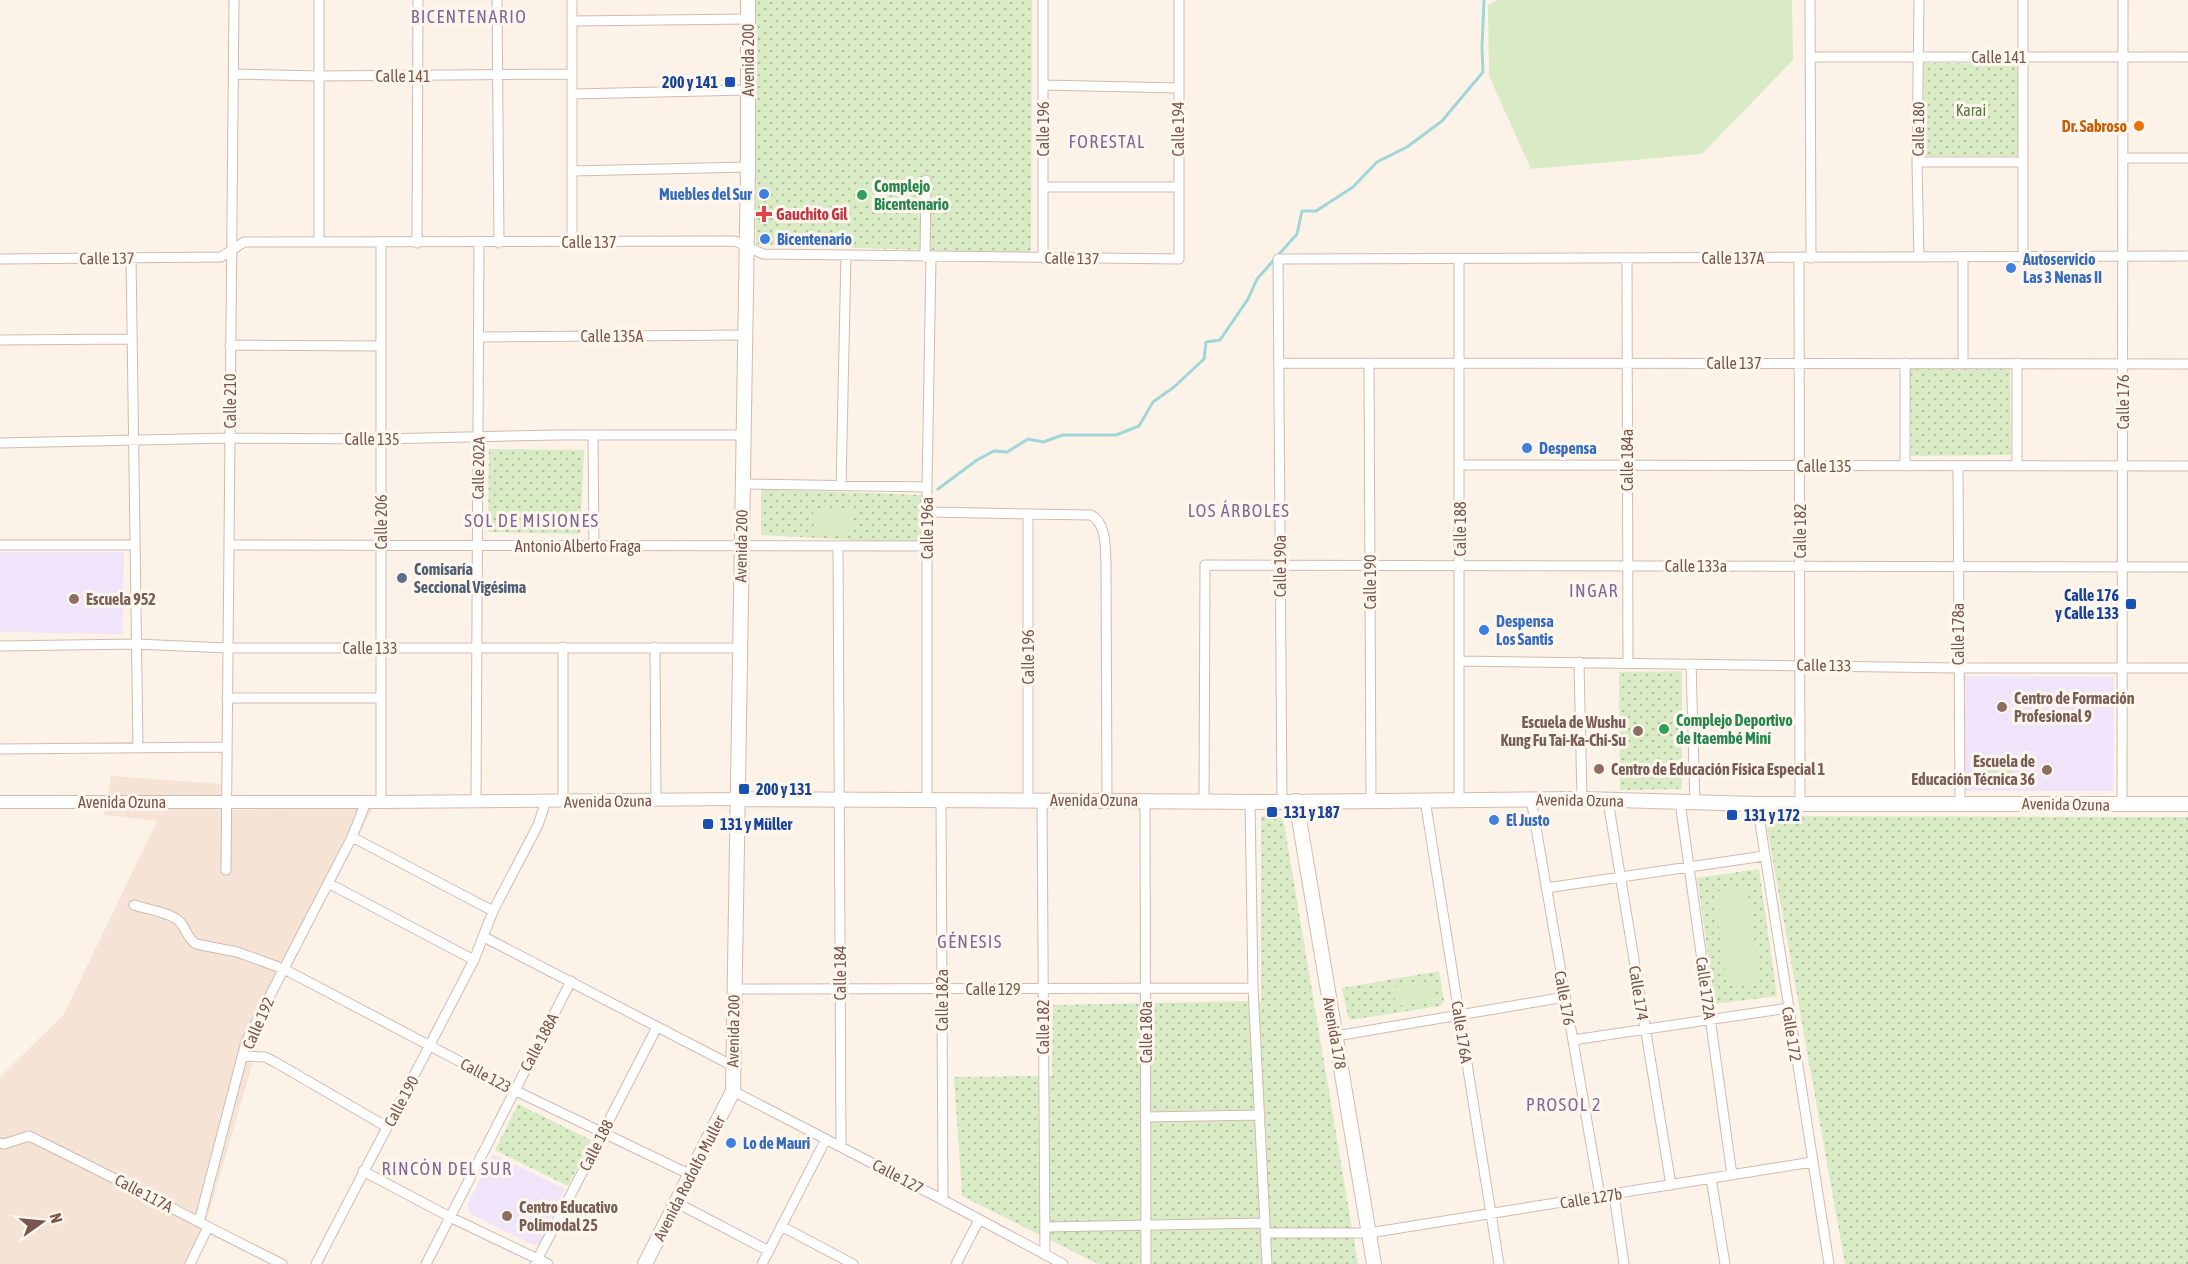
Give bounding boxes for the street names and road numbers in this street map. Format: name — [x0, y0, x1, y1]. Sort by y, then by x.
street label: Avenida 200 — [739, 24, 757, 96]
street label: Calle 141 — [1972, 48, 2026, 66]
street label: Calle 141 — [376, 67, 430, 85]
street label: Calle 180 — [1909, 101, 1927, 157]
street label: Calle 196 — [1034, 102, 1052, 156]
street label: Calle 194 — [1169, 102, 1187, 156]
street label: Calle 137 — [562, 233, 616, 251]
street label: Calle 137 — [79, 249, 135, 267]
street label: Calle 137 — [1044, 249, 1100, 267]
street label: Calle 137A — [1702, 249, 1765, 267]
street label: Calle 135A — [581, 327, 644, 345]
street label: Calle 137 — [1707, 354, 1761, 372]
street label: Calle 210 — [221, 374, 239, 428]
street label: Calle 176 — [2114, 375, 2132, 429]
street label: Calle 184a — [1618, 429, 1636, 491]
street label: Calle 135 — [345, 430, 399, 448]
street label: Calle 202A — [468, 436, 488, 500]
street label: Calle 135 — [1797, 457, 1851, 475]
street label: Calle 206 — [372, 495, 390, 549]
street label: Calle 196a — [918, 497, 936, 559]
street label: Calle 188 — [1451, 502, 1469, 556]
street label: Calle 182 — [1791, 504, 1809, 558]
street label: Avenida 200 — [731, 509, 751, 583]
street label: Calle 190a — [1271, 535, 1289, 597]
street label: Antonio Alberto Fraga — [515, 537, 641, 556]
street label: Calle 190 — [1361, 555, 1379, 609]
street label: Calle 133a — [1665, 557, 1727, 575]
street label: Calle 178a — [1949, 603, 1967, 665]
street label: Calle 196 — [1019, 630, 1037, 684]
street label: Calle 133 — [343, 639, 397, 657]
street label: Calle 133 — [1796, 656, 1852, 674]
street label: Avenida Ozuna — [1536, 790, 1624, 810]
street label: Avenida Ozuna — [564, 791, 652, 811]
street label: Avenida Ozuna — [1050, 791, 1138, 809]
street label: Avenida Ozuna — [78, 793, 166, 811]
street label: Avenida Ozuna — [2022, 794, 2110, 814]
street label: Calle 184 — [831, 946, 849, 1000]
street label: Calle 172A — [1693, 956, 1719, 1021]
street label: Calle 174 — [1626, 964, 1652, 1022]
street label: Calle 182a — [933, 969, 951, 1031]
street label: Calle 176 — [1551, 969, 1579, 1027]
street label: Calle 129 — [966, 980, 1020, 998]
street label: Calle 192 — [239, 994, 277, 1052]
street label: Avenida 200 — [723, 994, 743, 1068]
street label: Avenida 178 — [1320, 996, 1350, 1070]
street label: Calle 182 — [1034, 1000, 1052, 1054]
street label: Calle 176A — [1448, 1000, 1476, 1065]
street label: Calle 180a — [1137, 1001, 1155, 1063]
street label: Calle 172 — [1779, 1005, 1805, 1063]
street label: Calle 188A — [516, 1010, 562, 1074]
street label: Calle 123 — [458, 1054, 514, 1096]
street label: Calle 190 — [380, 1073, 422, 1129]
street label: Avenida Rodolfo Muller — [650, 1112, 728, 1244]
street label: Calle 188 — [575, 1116, 617, 1174]
street label: Calle 127 — [870, 1155, 926, 1197]
street label: Calle 117A — [112, 1170, 176, 1216]
street label: Calle 127b — [1559, 1184, 1623, 1212]

